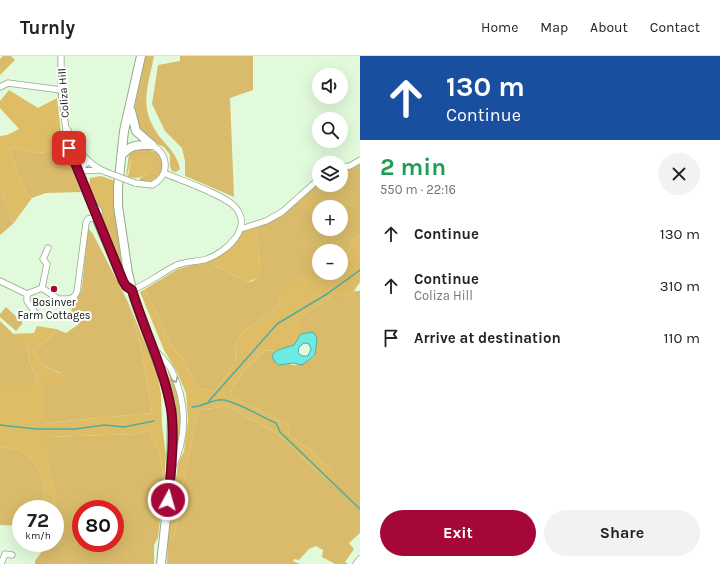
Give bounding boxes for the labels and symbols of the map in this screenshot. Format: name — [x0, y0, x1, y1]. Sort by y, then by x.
street label: Coliza Hill — [55, 68, 72, 118]
pin — [52, 131, 86, 165]
marker: Bosinver Farm Cottages — [49, 284, 59, 294]
place label: Bosinver Farm Cottages — [17, 296, 91, 322]
one-way arrow — [171, 376, 179, 383]
position arrow — [147, 479, 189, 521]
speed limit sign: 80 — [72, 500, 124, 552]

